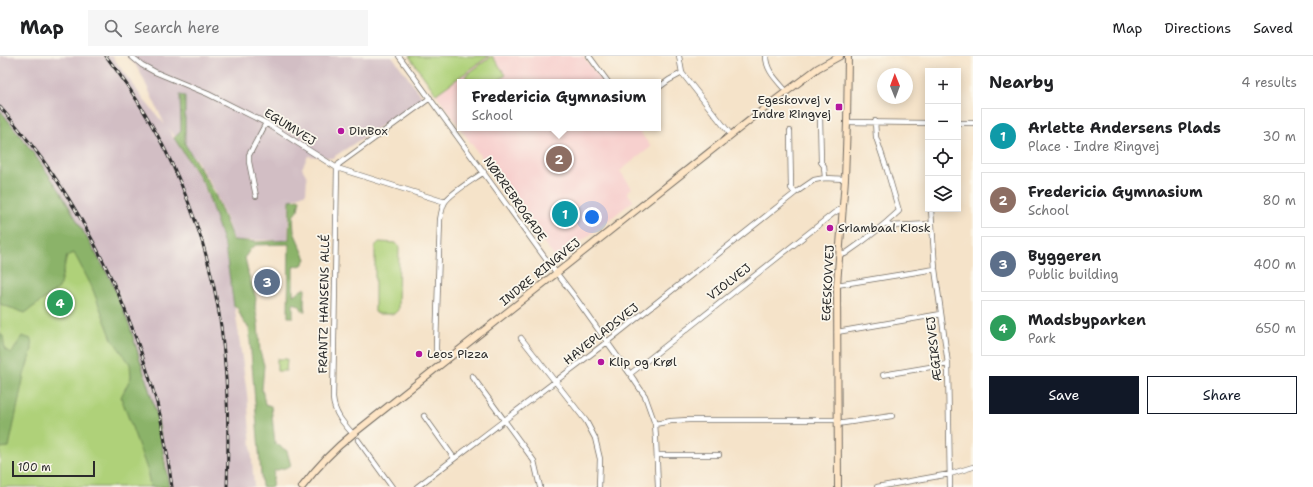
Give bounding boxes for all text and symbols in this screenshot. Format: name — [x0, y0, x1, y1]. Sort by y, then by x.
search box — [88, 10, 368, 46]
text: Map — [20, 15, 64, 40]
icon: search — [102, 17, 124, 39]
text: Search here — [134, 18, 220, 38]
text: Map — [1113, 19, 1143, 37]
text: Directions — [1165, 19, 1231, 37]
text: Saved — [1253, 19, 1293, 37]
north arrow — [877, 68, 913, 104]
map controls — [925, 68, 961, 212]
button: + — [925, 68, 961, 104]
text: Nearby — [989, 71, 1054, 93]
text: 4 results — [1241, 74, 1297, 91]
popup — [457, 79, 661, 131]
text: Fredericia Gymnasium — [472, 87, 646, 107]
place label: Egeskovvej v Indre Ringvej — [752, 92, 831, 122]
marker: Egeskovvej v Indre Ringvej — [834, 102, 844, 112]
button: − — [925, 104, 961, 140]
street label: EGUMVEJ — [261, 105, 319, 149]
text: School — [472, 107, 513, 124]
text: Arlette Andersens Plads — [1028, 118, 1221, 138]
place label: DinBox — [349, 123, 388, 139]
marker: DinBox — [336, 126, 346, 136]
text: 1 — [1000, 128, 1006, 145]
text: 30 m — [1262, 128, 1296, 145]
text: Place · Indre Ringvej — [1028, 138, 1159, 155]
button: locate — [925, 140, 961, 176]
pin: 2 — [546, 144, 572, 174]
street label: NØRREBROGADE — [480, 154, 550, 244]
button: layers — [925, 176, 961, 212]
text: Fredericia Gymnasium — [1028, 182, 1203, 202]
text: 2 — [998, 192, 1008, 209]
text: 80 m — [1262, 192, 1296, 209]
pin: 1 — [552, 199, 578, 229]
text: School — [1028, 202, 1069, 219]
your location — [582, 207, 602, 227]
place label: Sriambaal Kiosk — [838, 220, 931, 236]
marker: Sriambaal Kiosk — [825, 223, 835, 233]
street label: FRANTZ HANSENS ALLÉ — [315, 234, 333, 374]
street label: INDRE RINGVEJ — [496, 235, 584, 309]
street label: EGESKOVVEJ — [818, 244, 838, 322]
text: Byggeren — [1028, 246, 1101, 266]
text: 3 — [998, 256, 1008, 273]
text: 400 m — [1253, 256, 1296, 273]
street label: VIOLVEJ — [704, 260, 754, 304]
text: Public building — [1028, 266, 1119, 283]
pin: 3 — [254, 267, 280, 297]
pin: 4 — [47, 288, 73, 318]
street label: HAVEPLADSVEJ — [560, 300, 642, 368]
text: Madsbyparken — [1028, 310, 1146, 330]
street label: ÆGIRSVEJ — [923, 316, 945, 382]
text: 4 — [998, 320, 1008, 337]
text: 650 m — [1255, 320, 1296, 337]
text: Park — [1028, 330, 1056, 347]
place label: Leos Pizza — [427, 346, 489, 362]
marker: Leos Pizza — [414, 349, 424, 359]
place label: Klip og Krøl — [609, 354, 677, 370]
marker: Klip og Krøl — [596, 357, 606, 367]
button: Save — [989, 376, 1139, 414]
button: Share — [1147, 376, 1297, 414]
scale bar — [12, 459, 95, 478]
text: 100 m — [18, 460, 51, 475]

